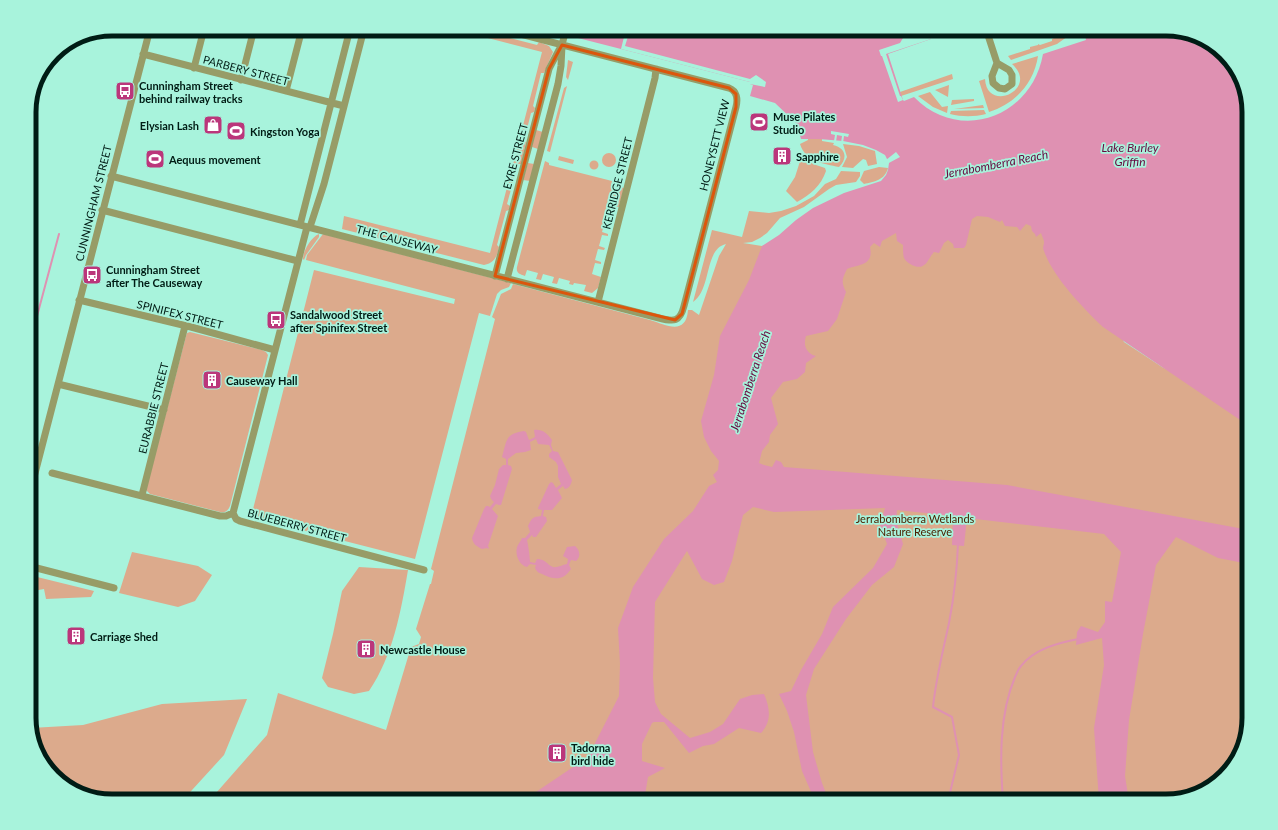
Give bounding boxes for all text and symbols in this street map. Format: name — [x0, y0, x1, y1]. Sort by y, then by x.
street label: PARBERY STREET — [202, 52, 291, 88]
place label: Cunningham Street behind railway tracks — [139, 79, 243, 105]
bus stop icon: Cunningham Street behind railway tracks — [114, 80, 136, 102]
street label: HONEYSETT VIEW — [696, 97, 732, 192]
place label: Muse Pilates Studio — [773, 110, 836, 136]
sports icon: Muse Pilates Studio — [748, 111, 770, 133]
shop icon: Elysian Lash — [202, 114, 224, 136]
place label: Elysian Lash — [140, 119, 199, 132]
sports icon: Kingston Yoga — [225, 120, 247, 142]
street label: EYRE STREET — [500, 121, 530, 190]
place label: Kingston Yoga — [250, 125, 320, 138]
street label: KERRIDGE STREET — [599, 135, 635, 230]
water label: Lake Burley Griffin — [1101, 140, 1159, 169]
street label: CUNNINGHAM STREET — [72, 143, 114, 262]
building icon: Sapphire — [771, 145, 793, 167]
water label: Jerrabomberra Reach — [942, 147, 1049, 182]
sports icon: Aequus movement — [144, 148, 166, 170]
place label: Sapphire — [796, 150, 839, 163]
place label: Aequus movement — [168, 153, 262, 166]
street label: THE CAUSEWAY — [355, 222, 439, 256]
place label: Cunningham Street after The Causeway — [106, 263, 202, 289]
bus stop icon: Cunningham Street after The Causeway — [81, 264, 103, 286]
street label: SPINIFEX STREET — [136, 297, 225, 331]
place label: Sandalwood Street after Spinifex Street — [290, 308, 388, 334]
bus stop icon: Sandalwood Street after Spinifex Street — [265, 309, 287, 331]
water label: Jerrabomberra Reach — [726, 328, 773, 434]
street label: EURABBIE STREET — [135, 360, 171, 455]
building icon: Causeway Hall — [201, 369, 223, 391]
place label: Causeway Hall — [226, 374, 298, 387]
street label: BLUEBERRY STREET — [246, 506, 348, 545]
park label: Jerrabomberra Wetlands Nature Reserve — [856, 512, 975, 538]
building icon: Carriage Shed — [65, 625, 87, 647]
place label: Carriage Shed — [90, 630, 158, 643]
building icon: Newcastle House — [355, 638, 377, 660]
place label: Newcastle House — [380, 643, 466, 656]
place label: Tadorna bird hide — [571, 741, 614, 767]
building icon: Tadorna bird hide — [546, 742, 568, 764]

